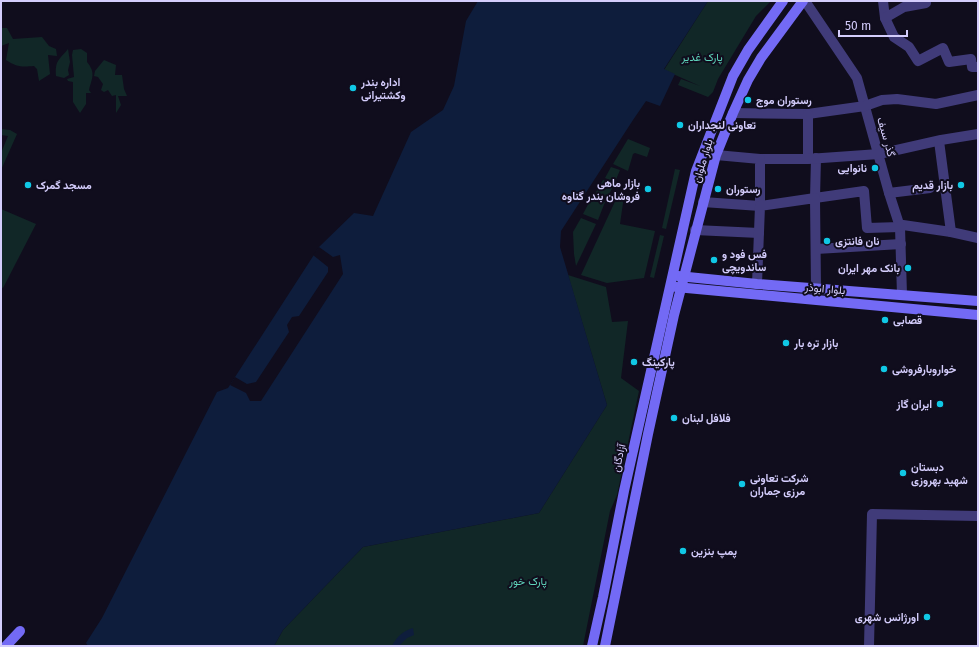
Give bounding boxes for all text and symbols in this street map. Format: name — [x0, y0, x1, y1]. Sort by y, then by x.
scale bar — [839, 12, 907, 38]
text: 50 m — [845, 19, 871, 33]
park label: پارک غدیر — [680, 51, 723, 65]
place label: اداره بندر وکشتیرانی — [360, 76, 406, 102]
marker: اداره بندر وکشتیرانی — [348, 83, 358, 93]
place label: رستوران موج — [756, 94, 812, 108]
marker: رستوران موج — [743, 95, 753, 105]
street label: گذر سیف — [874, 116, 898, 158]
place label: تعاونی لنجداران — [688, 119, 757, 132]
marker: تعاونی لنجداران — [675, 120, 685, 130]
street label: بلوار ملوان — [690, 138, 716, 184]
place label: نانوایی — [837, 162, 867, 175]
marker: نانوایی — [870, 163, 880, 173]
place label: بازار ماهی فروشان بندر گناوه — [562, 177, 640, 203]
place label: مسجد گمرک — [36, 179, 92, 192]
place label: بازار قدیم — [912, 179, 953, 193]
marker: مسجد گمرک — [23, 180, 33, 190]
marker: بازار قدیم — [956, 180, 966, 190]
place label: رستوران — [726, 183, 761, 196]
marker: بازار ماهی فروشان بندر گناوه — [643, 184, 653, 194]
marker: رستوران — [713, 184, 723, 194]
place label: نان فانتزی — [835, 235, 879, 248]
marker: نان فانتزی — [822, 236, 832, 246]
place label: فس فود و ساندویچی — [722, 248, 767, 275]
marker: فس فود و ساندویچی — [709, 255, 719, 265]
place label: بانک مهر ایران — [838, 262, 900, 275]
marker: بانک مهر ایران — [903, 263, 913, 273]
street label: بلوار ابوذر — [803, 281, 846, 297]
place label: قصابی — [893, 314, 922, 327]
marker: قصابی — [880, 315, 890, 325]
place label: بازار تره بار — [793, 337, 838, 350]
marker: بازار تره بار — [781, 338, 791, 348]
place label: پارکینگ — [642, 356, 675, 370]
marker: پارکینگ — [629, 357, 639, 367]
place label: خواروبارفروشی — [892, 363, 957, 376]
marker: خواروبارفروشی — [879, 364, 889, 374]
place label: ایران گاز — [896, 398, 932, 411]
marker: ایران گاز — [935, 399, 945, 409]
place label: فلافل لبنان — [682, 412, 731, 425]
marker: فلافل لبنان — [669, 413, 679, 423]
street label: آزادگان — [609, 441, 629, 473]
place label: دبستان شهید بهروزی — [911, 461, 968, 487]
marker: دبستان شهید بهروزی — [898, 468, 908, 478]
place label: شرکت تعاونی مرزی جماران — [750, 472, 809, 498]
marker: شرکت تعاونی مرزی جماران — [737, 479, 747, 489]
place label: پمپ بنزین — [691, 545, 738, 559]
marker: پمپ بنزین — [678, 546, 688, 556]
park label: پارک خور — [508, 575, 547, 589]
place label: اورژانس شهری — [855, 611, 919, 624]
marker: اورژانس شهری — [922, 612, 932, 622]

